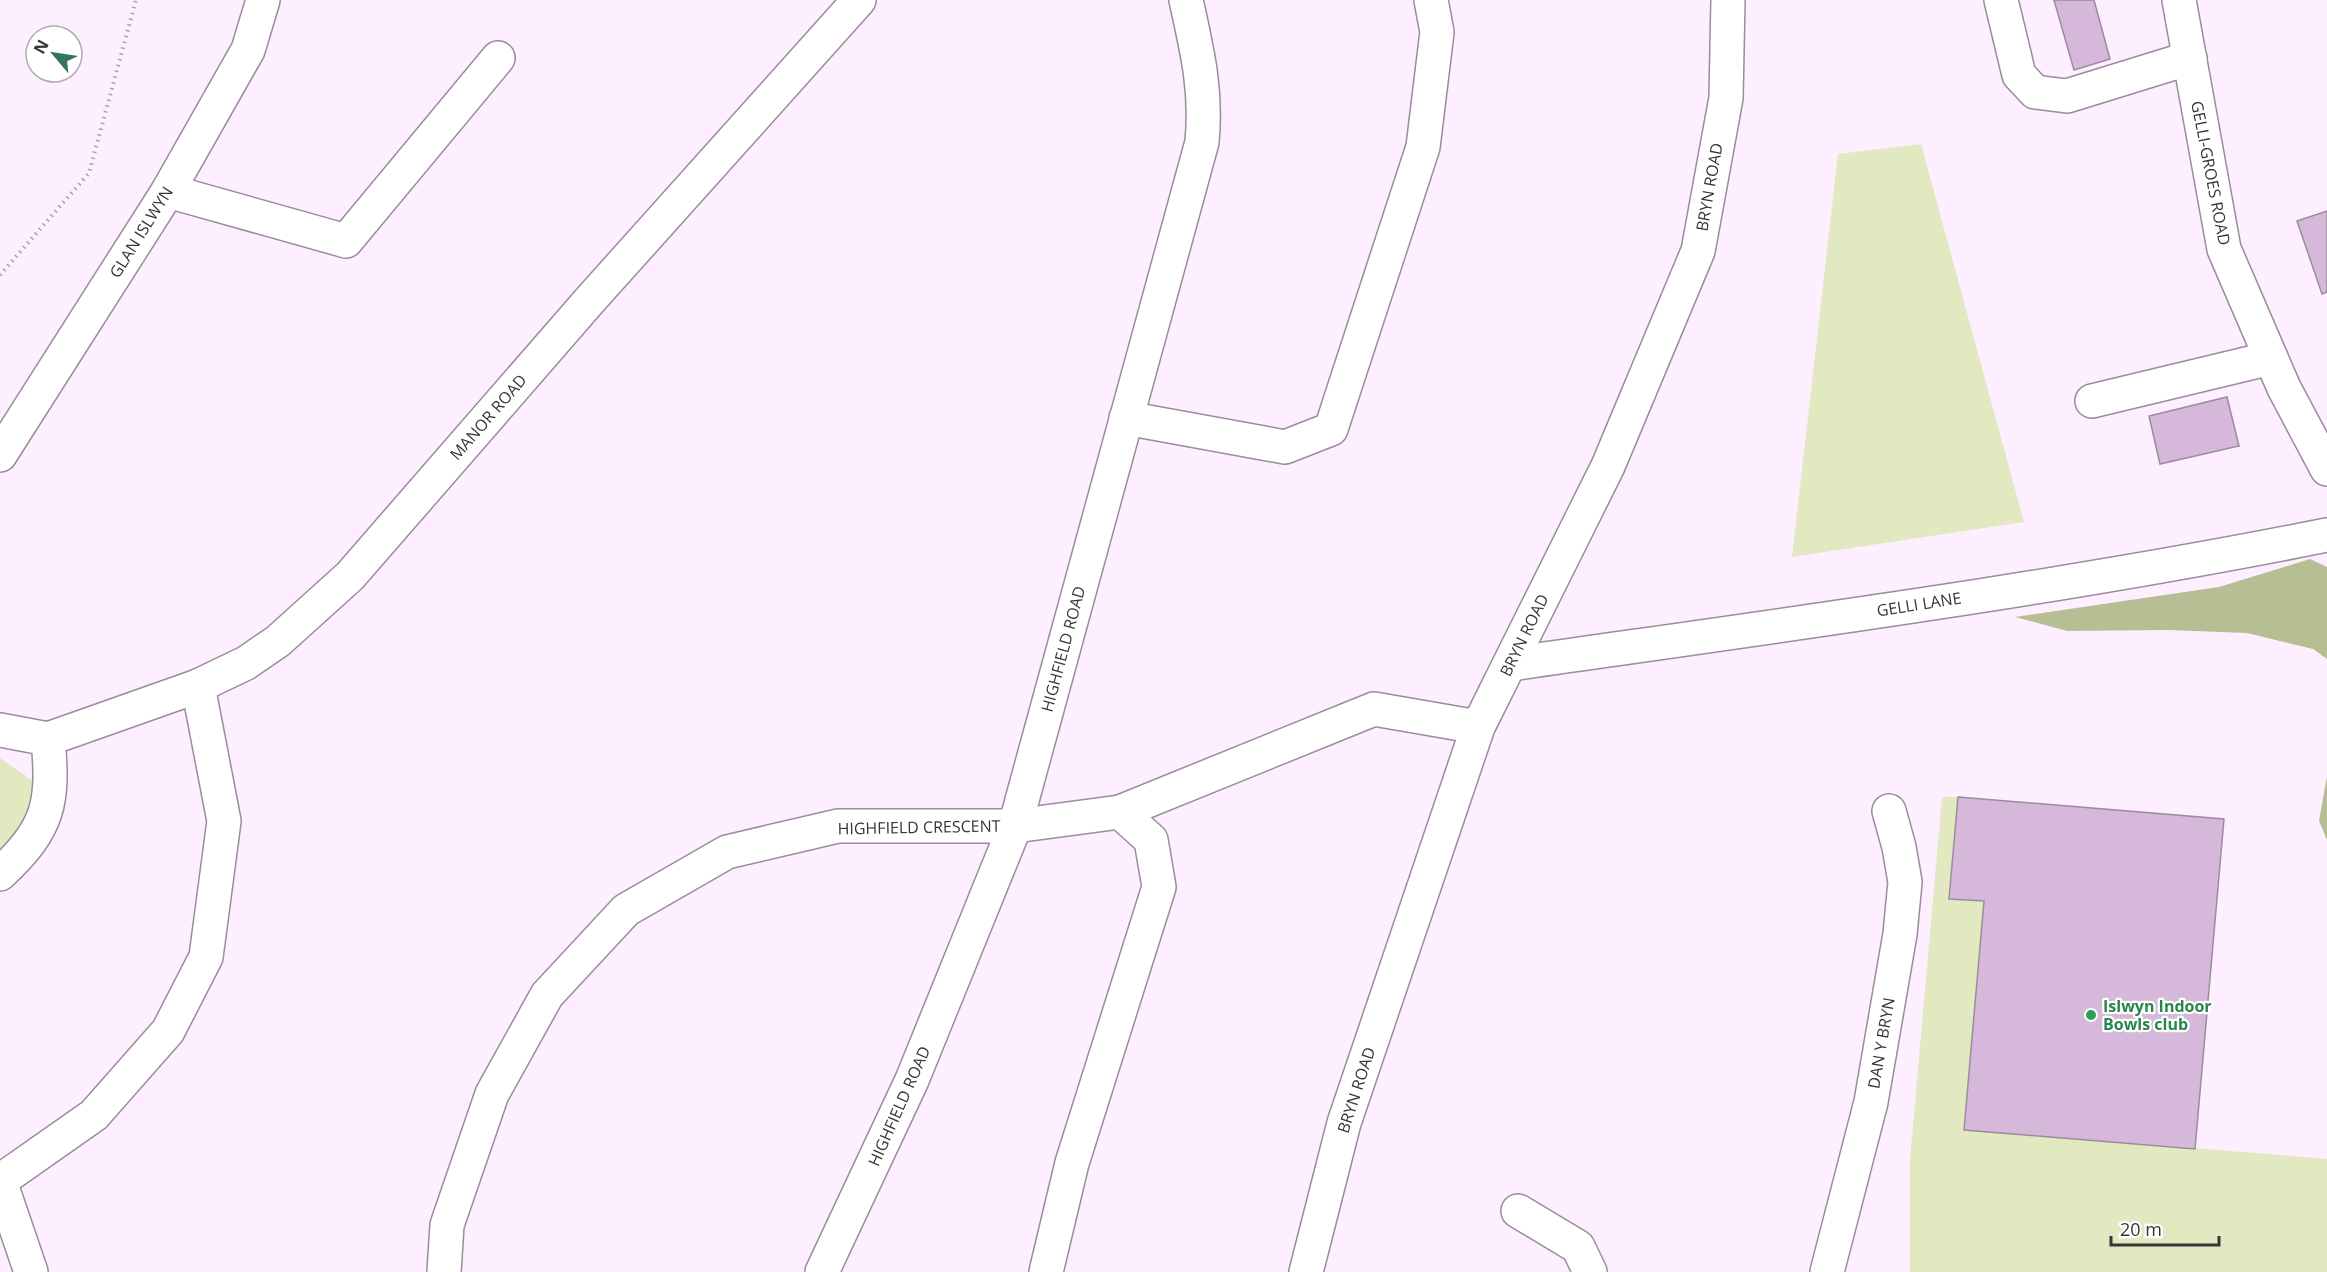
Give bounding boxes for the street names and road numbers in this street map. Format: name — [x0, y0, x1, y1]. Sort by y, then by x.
street label: GELLI-GROES ROAD — [2186, 99, 2236, 247]
street label: BRYN ROAD — [1690, 141, 1728, 233]
street label: GLAN ISLWYN — [104, 182, 178, 282]
street label: MANOR ROAD — [445, 369, 531, 465]
street label: HIGHFIELD ROAD — [1036, 584, 1090, 714]
street label: GELLI LANE — [1875, 586, 1963, 622]
street label: BRYN ROAD — [1495, 590, 1553, 680]
street label: HIGHFIELD CRESCENT — [837, 815, 1001, 839]
street label: DAN Y BRYN — [1862, 996, 1900, 1090]
street label: HIGHFIELD ROAD — [863, 1042, 935, 1170]
street label: BRYN ROAD — [1332, 1044, 1380, 1136]

